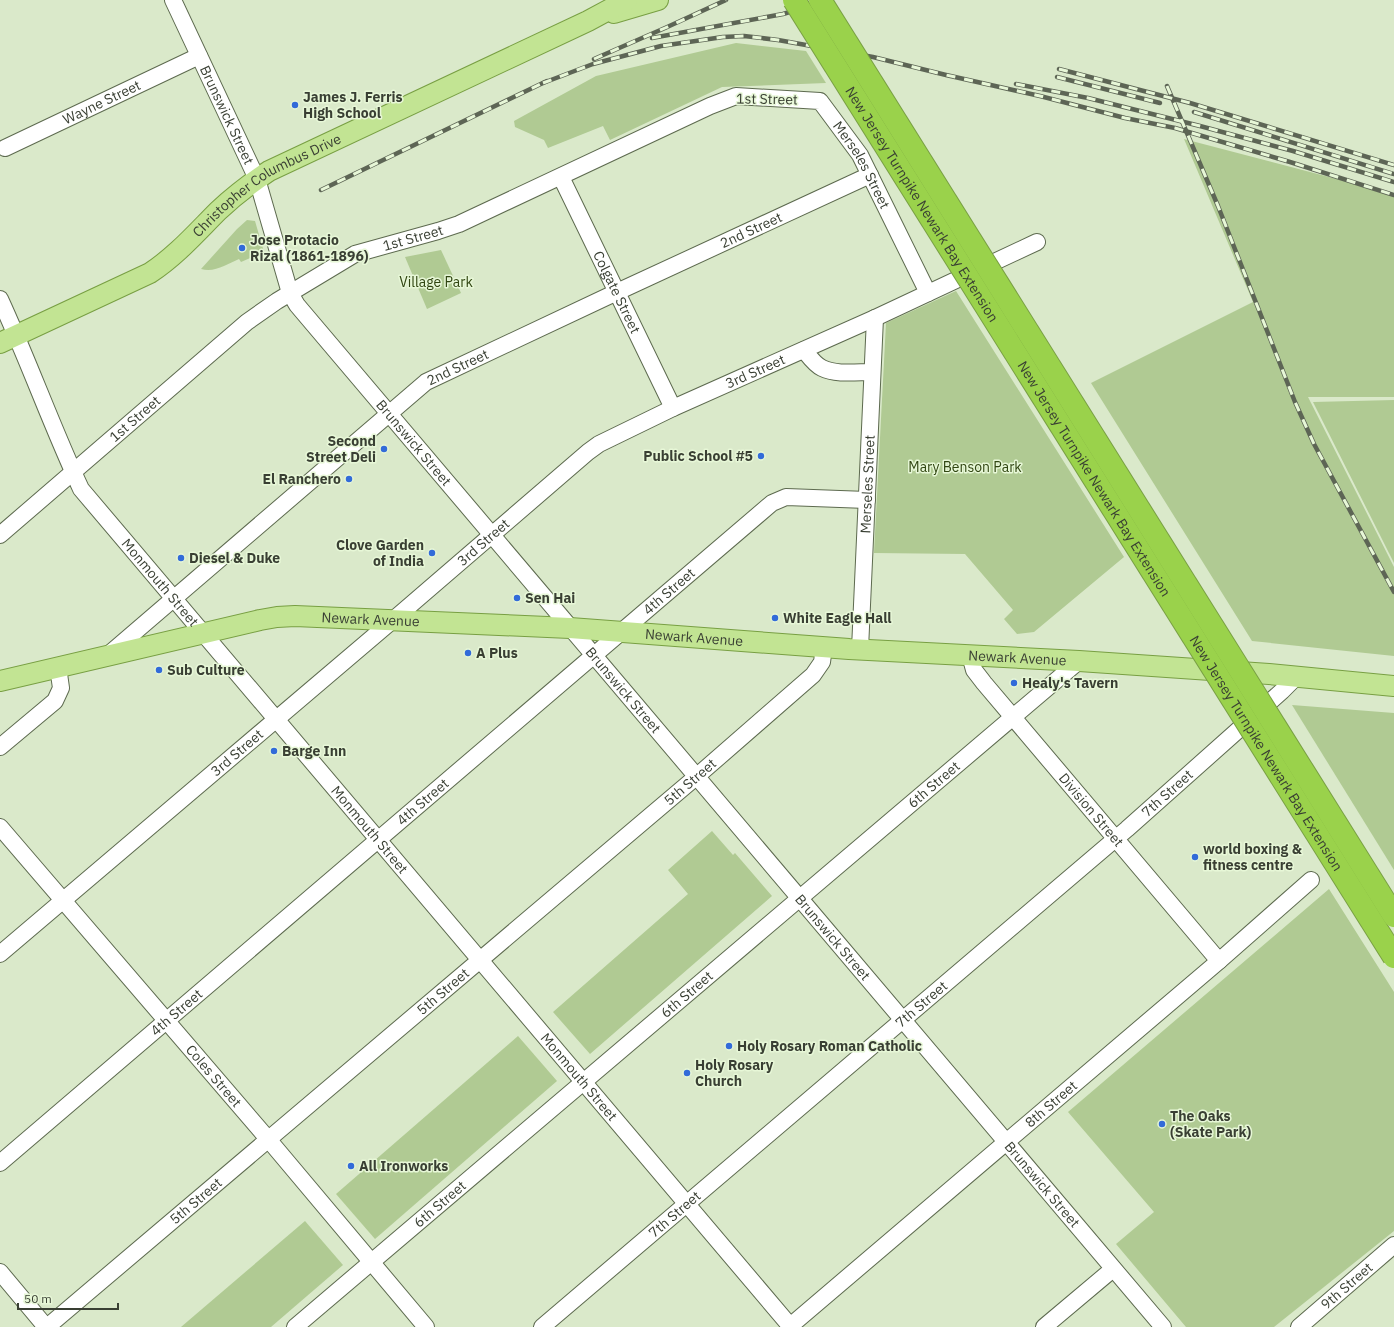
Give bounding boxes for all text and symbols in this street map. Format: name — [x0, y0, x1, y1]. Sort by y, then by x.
street label: Brunswick Street — [196, 63, 258, 167]
street label: Wayne Street — [60, 76, 144, 128]
street label: New Jersey Turnpike Newark Bay Extension — [841, 83, 1003, 325]
place label: James J. Ferris High School — [303, 88, 403, 122]
street label: 1st Street — [736, 89, 798, 109]
marker: James J. Ferris High School — [290, 100, 300, 110]
street label: Merseles Street — [829, 117, 894, 212]
street label: Christopher Columbus Drive — [189, 129, 344, 241]
street label: 2nd Street — [717, 208, 785, 252]
street label: 1st Street — [381, 221, 446, 255]
place label: Jose Protacio Rizal (1861-1896) — [250, 231, 369, 265]
marker: Jose Protacio Rizal (1861-1896) — [237, 243, 247, 253]
street label: Colgate Street — [589, 248, 644, 336]
park label: Village Park — [399, 273, 473, 291]
street label: 2nd Street — [424, 345, 491, 389]
street label: 3rd Street — [723, 350, 788, 392]
street label: New Jersey Turnpike Newark Bay Extension — [1014, 358, 1175, 600]
street label: 1st Street — [106, 392, 164, 446]
street label: Brunswick Street — [372, 396, 455, 490]
place label: Second Street Deli — [306, 432, 376, 466]
street label: Merseles Street — [856, 434, 879, 534]
marker: Second Street Deli — [379, 444, 389, 454]
place label: Public School #5 — [643, 447, 753, 465]
marker: Public School #5 — [756, 451, 766, 461]
park label: Mary Benson Park — [908, 458, 1022, 476]
place label: El Ranchero — [262, 470, 341, 488]
marker: El Ranchero — [344, 474, 354, 484]
street label: 3rd Street — [453, 515, 513, 570]
street label: Monmouth Street — [118, 535, 203, 630]
place label: Clove Garden of India — [336, 536, 424, 570]
marker: Clove Garden of India — [427, 548, 437, 558]
place label: Diesel & Duke — [189, 549, 280, 567]
marker: Diesel & Duke — [176, 553, 186, 563]
street label: 4th Street — [639, 564, 699, 618]
place label: Sen Hai — [525, 589, 575, 607]
marker: Sen Hai — [512, 593, 522, 603]
street label: Newark Avenue — [321, 608, 420, 630]
place label: White Eagle Hall — [783, 609, 892, 627]
marker: White Eagle Hall — [770, 613, 780, 623]
street label: Newark Avenue — [644, 625, 744, 650]
street label: New Jersey Turnpike Newark Bay Extension — [1186, 632, 1347, 874]
street label: Brunswick Street — [582, 643, 665, 737]
place label: A Plus — [476, 644, 518, 662]
street label: Newark Avenue — [968, 646, 1067, 669]
marker: A Plus — [463, 648, 473, 658]
place label: Sub Culture — [167, 661, 245, 679]
marker: Sub Culture — [154, 665, 164, 675]
place label: Healy's Tavern — [1022, 674, 1118, 692]
marker: Healy's Tavern — [1009, 678, 1019, 688]
street label: 3rd Street — [207, 725, 267, 780]
place label: Barge Inn — [282, 742, 346, 760]
marker: Barge Inn — [269, 746, 279, 756]
street label: 5th Street — [660, 755, 720, 809]
street label: 6th Street — [904, 757, 964, 812]
street label: 7th Street — [1138, 766, 1197, 821]
street label: Division Street — [1055, 769, 1128, 851]
street label: 4th Street — [393, 774, 452, 829]
street label: Monmouth Street — [327, 782, 412, 877]
place label: world boxing & fitness centre — [1203, 840, 1303, 874]
marker: world boxing & fitness centre — [1190, 852, 1200, 862]
street label: Brunswick Street — [791, 890, 874, 984]
street label: 5th Street — [413, 964, 473, 1019]
street label: 6th Street — [657, 967, 717, 1021]
street label: 7th Street — [891, 977, 951, 1031]
street label: 4th Street — [147, 985, 206, 1040]
street label: Monmouth Street — [537, 1029, 621, 1125]
place label: Holy Rosary Roman Catholic — [737, 1037, 922, 1055]
street label: Coles Street — [182, 1041, 246, 1111]
marker: Holy Rosary Roman Catholic — [724, 1041, 734, 1051]
place label: Holy Rosary Church — [695, 1056, 774, 1090]
marker: Holy Rosary Church — [682, 1068, 692, 1078]
street label: 8th Street — [1021, 1077, 1081, 1131]
place label: The Oaks (Skate Park) — [1170, 1107, 1252, 1141]
marker: The Oaks (Skate Park) — [1157, 1119, 1167, 1129]
street label: Brunswick Street — [1001, 1138, 1084, 1231]
place label: All Ironworks — [359, 1157, 448, 1175]
marker: All Ironworks — [346, 1161, 356, 1171]
street label: 5th Street — [166, 1174, 226, 1228]
street label: 6th Street — [410, 1177, 470, 1231]
street label: 7th Street — [645, 1187, 704, 1241]
street label: 9th Street — [1317, 1258, 1376, 1313]
scale bar — [18, 1285, 118, 1311]
text: 50 m — [24, 1291, 52, 1306]

